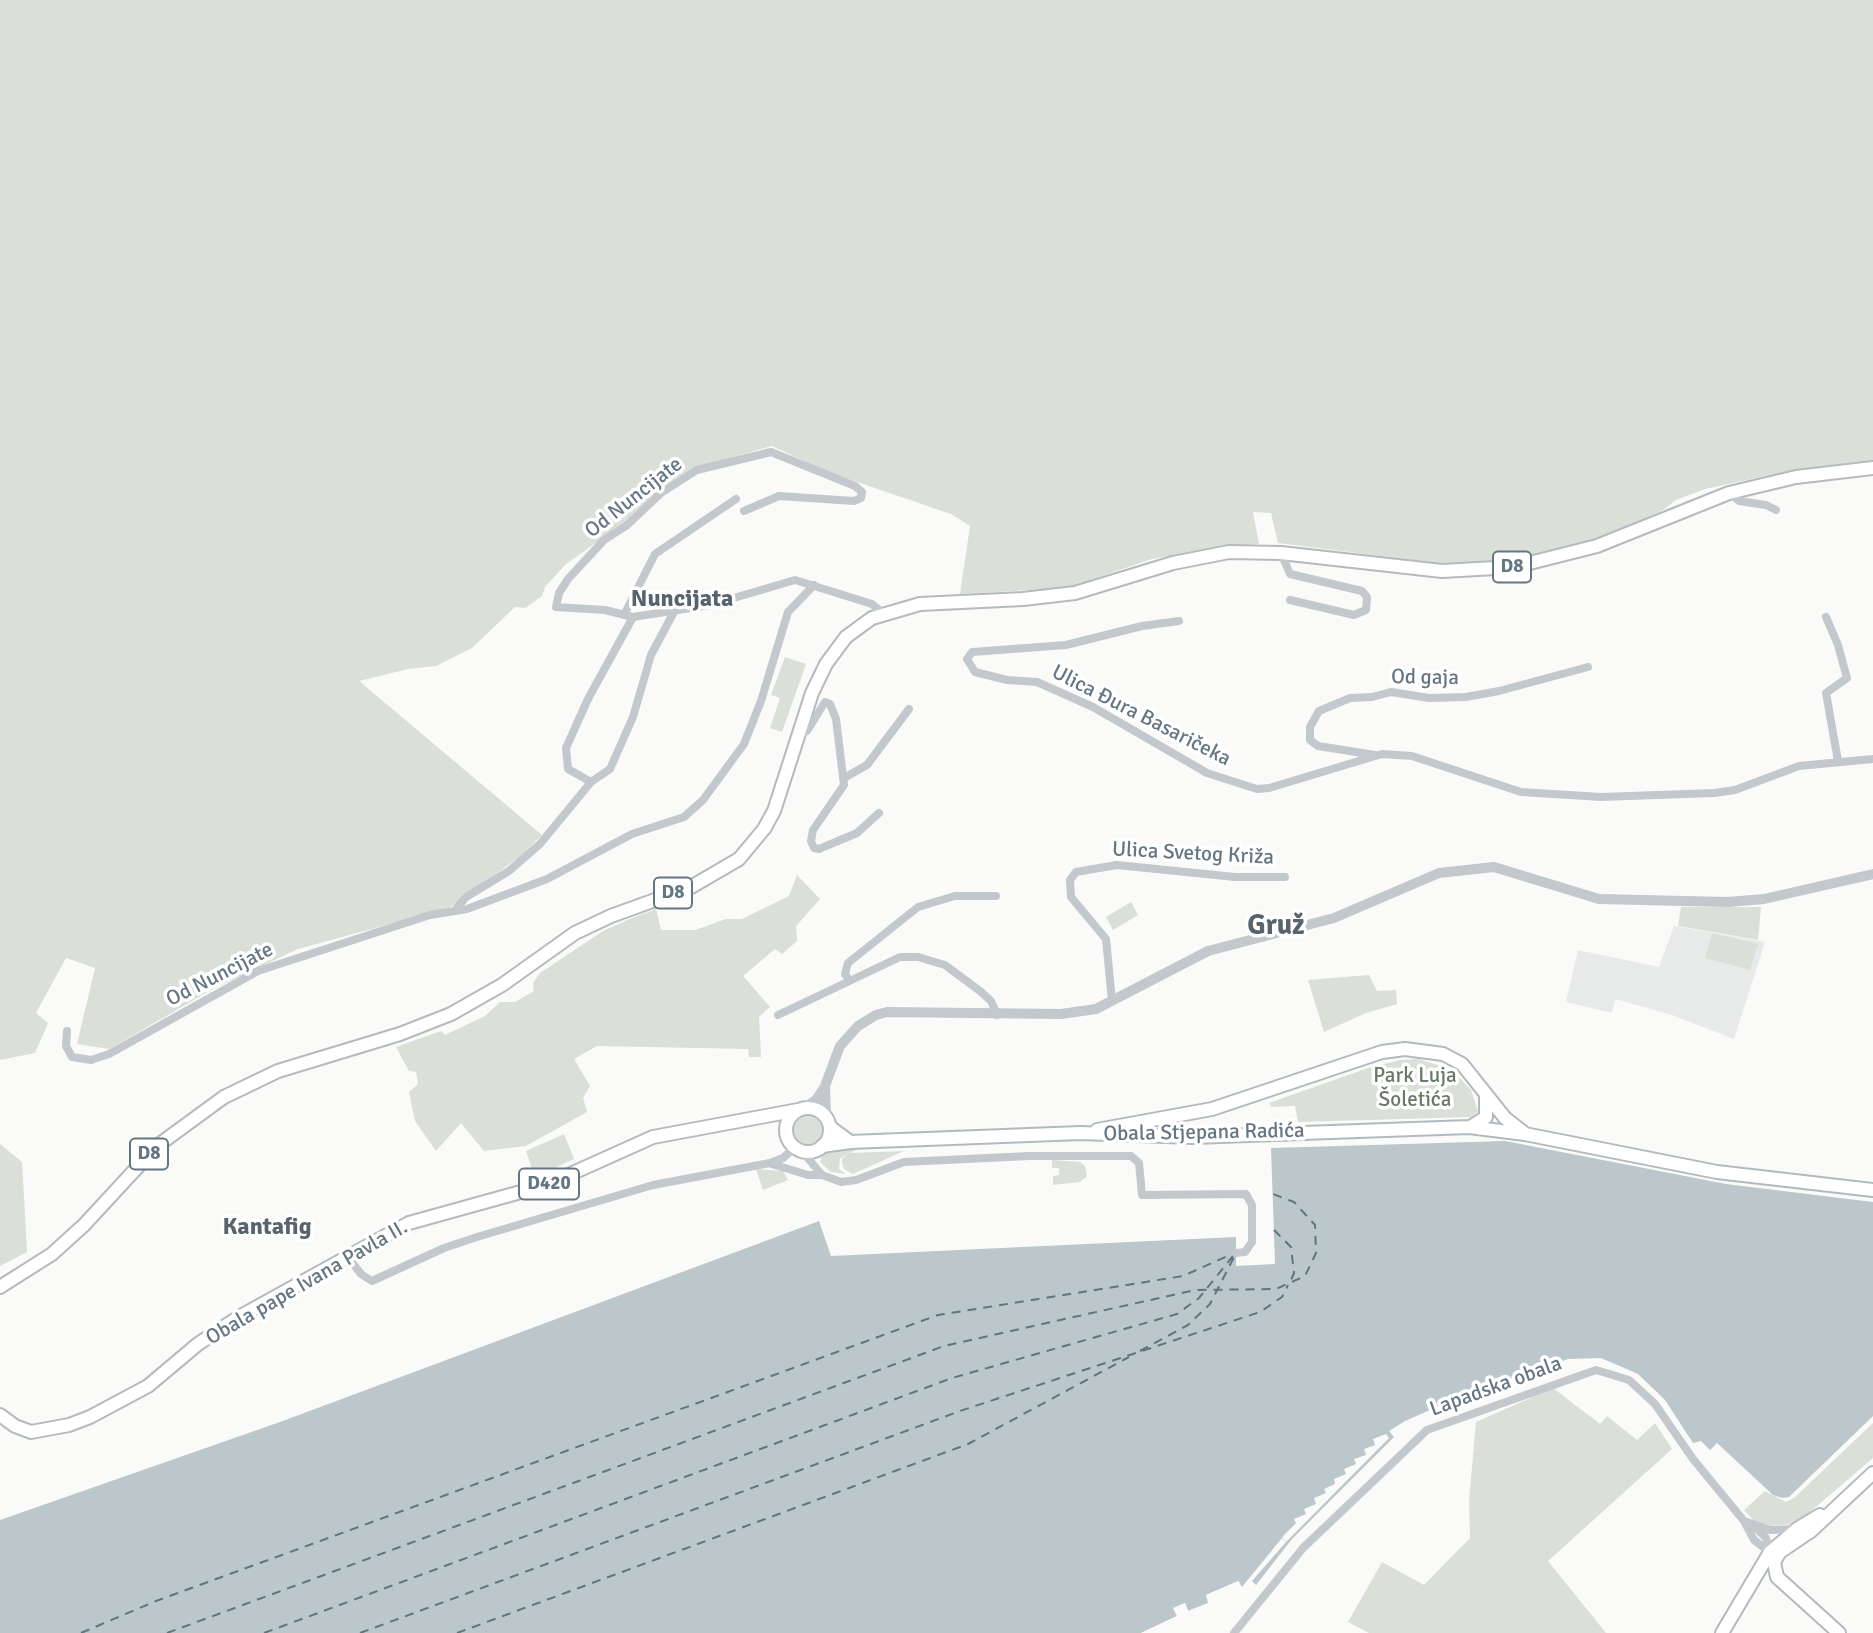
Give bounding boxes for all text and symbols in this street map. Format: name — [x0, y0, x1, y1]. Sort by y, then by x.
street label: Od Nuncijate — [580, 452, 688, 544]
road number: D8 — [1493, 552, 1531, 582]
district label: Nuncijata — [631, 586, 733, 614]
street label: Ulica Đura Basaričeka — [1047, 660, 1235, 772]
street label: Od gaja — [1391, 665, 1459, 691]
street label: Ulica Svetog Križa — [1111, 837, 1275, 871]
road number: D8 — [654, 878, 692, 908]
district label: Gruž — [1247, 910, 1305, 944]
street label: Od Nuncijate — [162, 937, 278, 1013]
park label: Park Luja Šoletića — [1373, 1063, 1457, 1113]
street label: Obala Stjepana Radića — [1103, 1119, 1305, 1147]
road number: D8 — [130, 1138, 168, 1170]
road number: D420 — [519, 1168, 579, 1200]
district label: Kantafig — [222, 1214, 312, 1242]
street label: Obala pape Ivana Pavla II. — [202, 1215, 412, 1351]
street label: Lapadska obala — [1427, 1351, 1565, 1423]

